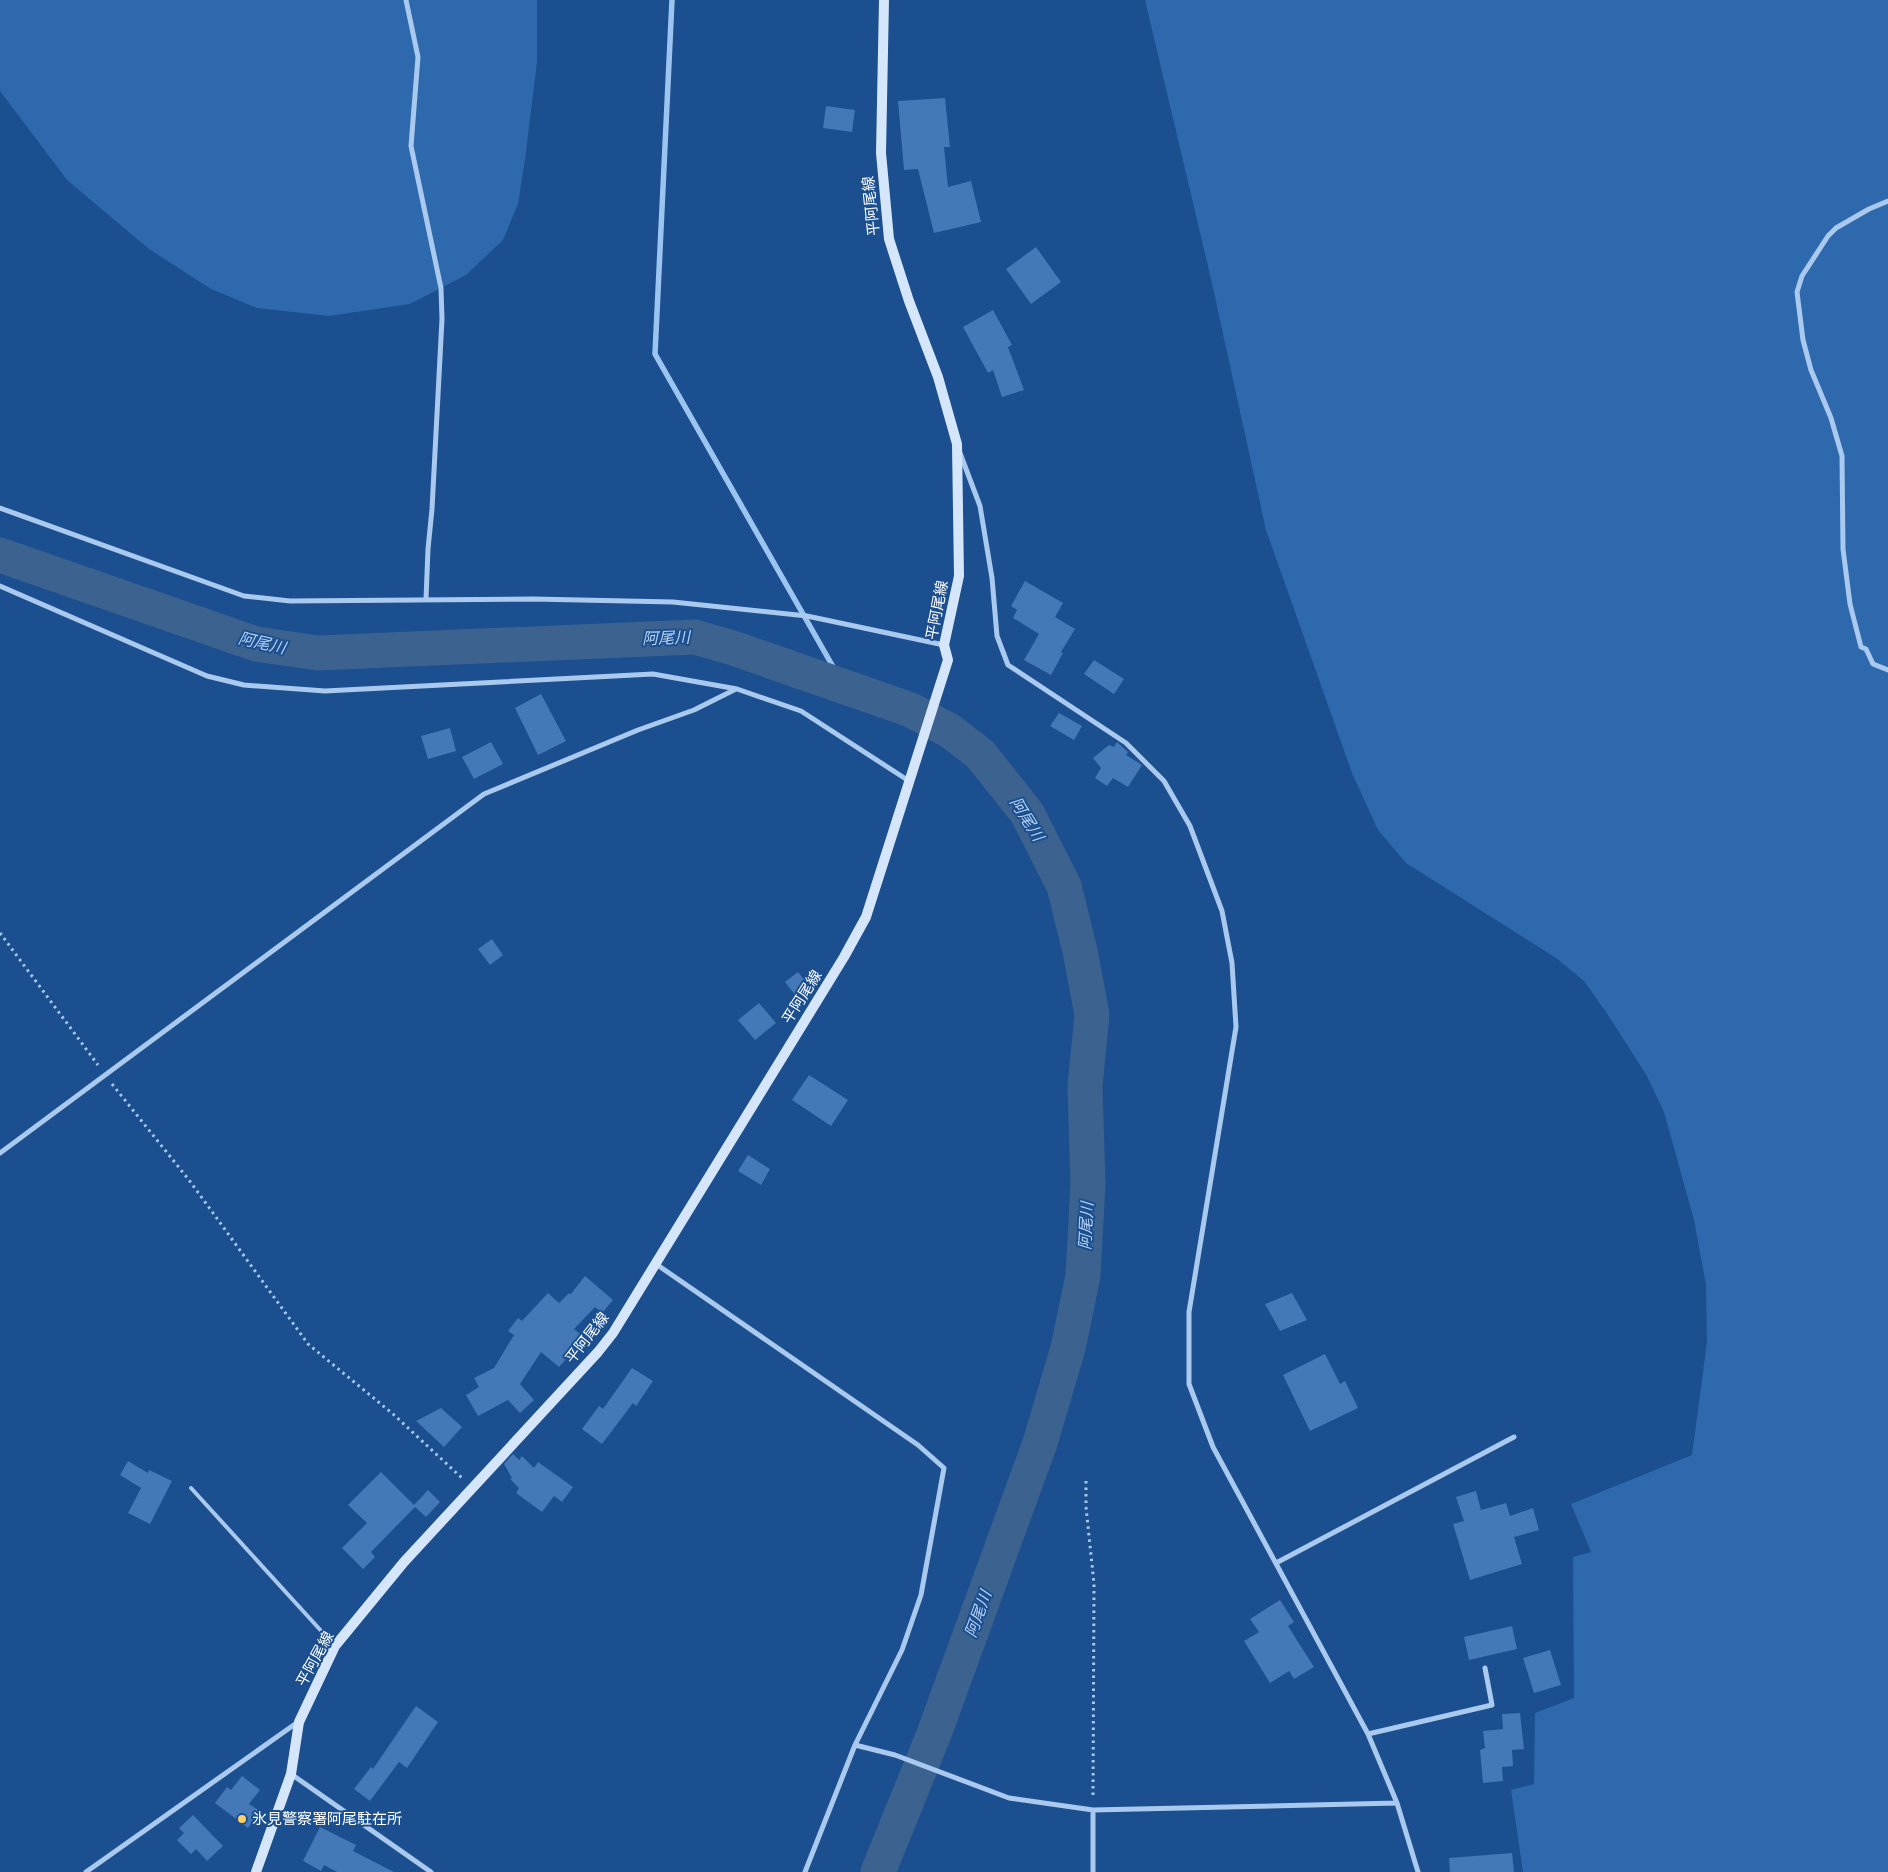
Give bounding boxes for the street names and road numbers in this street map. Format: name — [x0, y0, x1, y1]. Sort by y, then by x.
street label: 平阿尾線 — [859, 175, 883, 237]
street label: 平阿尾線 — [922, 579, 952, 641]
street label: 平阿尾線 — [778, 967, 826, 1027]
street label: 平阿尾線 — [561, 1309, 613, 1367]
street label: 平阿尾線 — [293, 1628, 337, 1690]

